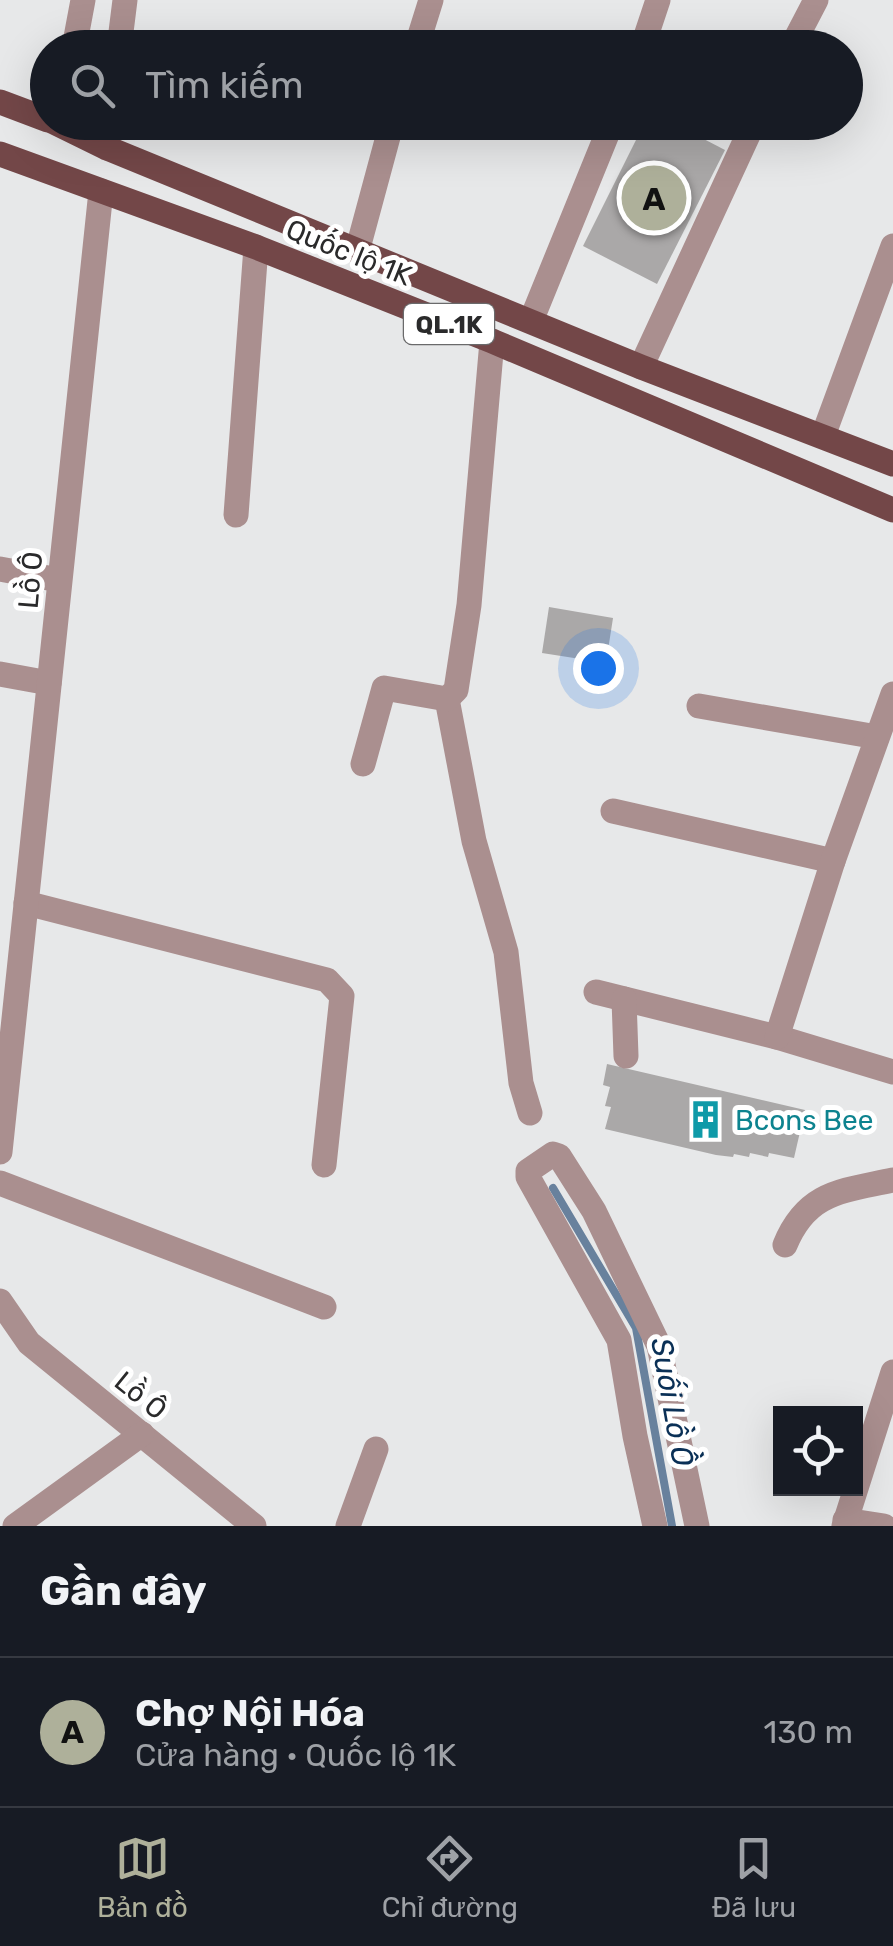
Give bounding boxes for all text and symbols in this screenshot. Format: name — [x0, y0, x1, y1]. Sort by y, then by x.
search box — [30, 30, 863, 140]
icon: search — [65, 58, 120, 113]
text: Tìm kiếm — [145, 62, 303, 108]
pin: A — [622, 160, 686, 236]
street label: Quốc lộ 1K — [281, 212, 417, 293]
road number: QL.1K — [404, 304, 494, 344]
street label: Lồ Ô — [11, 550, 49, 610]
your location — [573, 643, 624, 694]
building icon: Bcons Bee — [684, 1099, 726, 1141]
place label: Bcons Bee — [735, 1104, 873, 1137]
water label: Suối Lồ Ồ — [643, 1334, 706, 1469]
street label: Lồ Ô — [108, 1364, 174, 1426]
map controls — [773, 1406, 863, 1496]
button: locate — [773, 1406, 863, 1496]
text: Gần đây — [40, 1566, 207, 1616]
text: Chợ Nội Hóa — [135, 1690, 365, 1736]
text: A — [61, 1713, 84, 1751]
text: 130 m — [763, 1713, 853, 1751]
text: Cửa hàng · Quốc lộ 1K — [135, 1736, 456, 1774]
tab: Bản đồ — [97, 1831, 188, 1924]
tab: Chỉ đường — [382, 1831, 518, 1924]
tab: Đã lưu — [712, 1831, 796, 1924]

